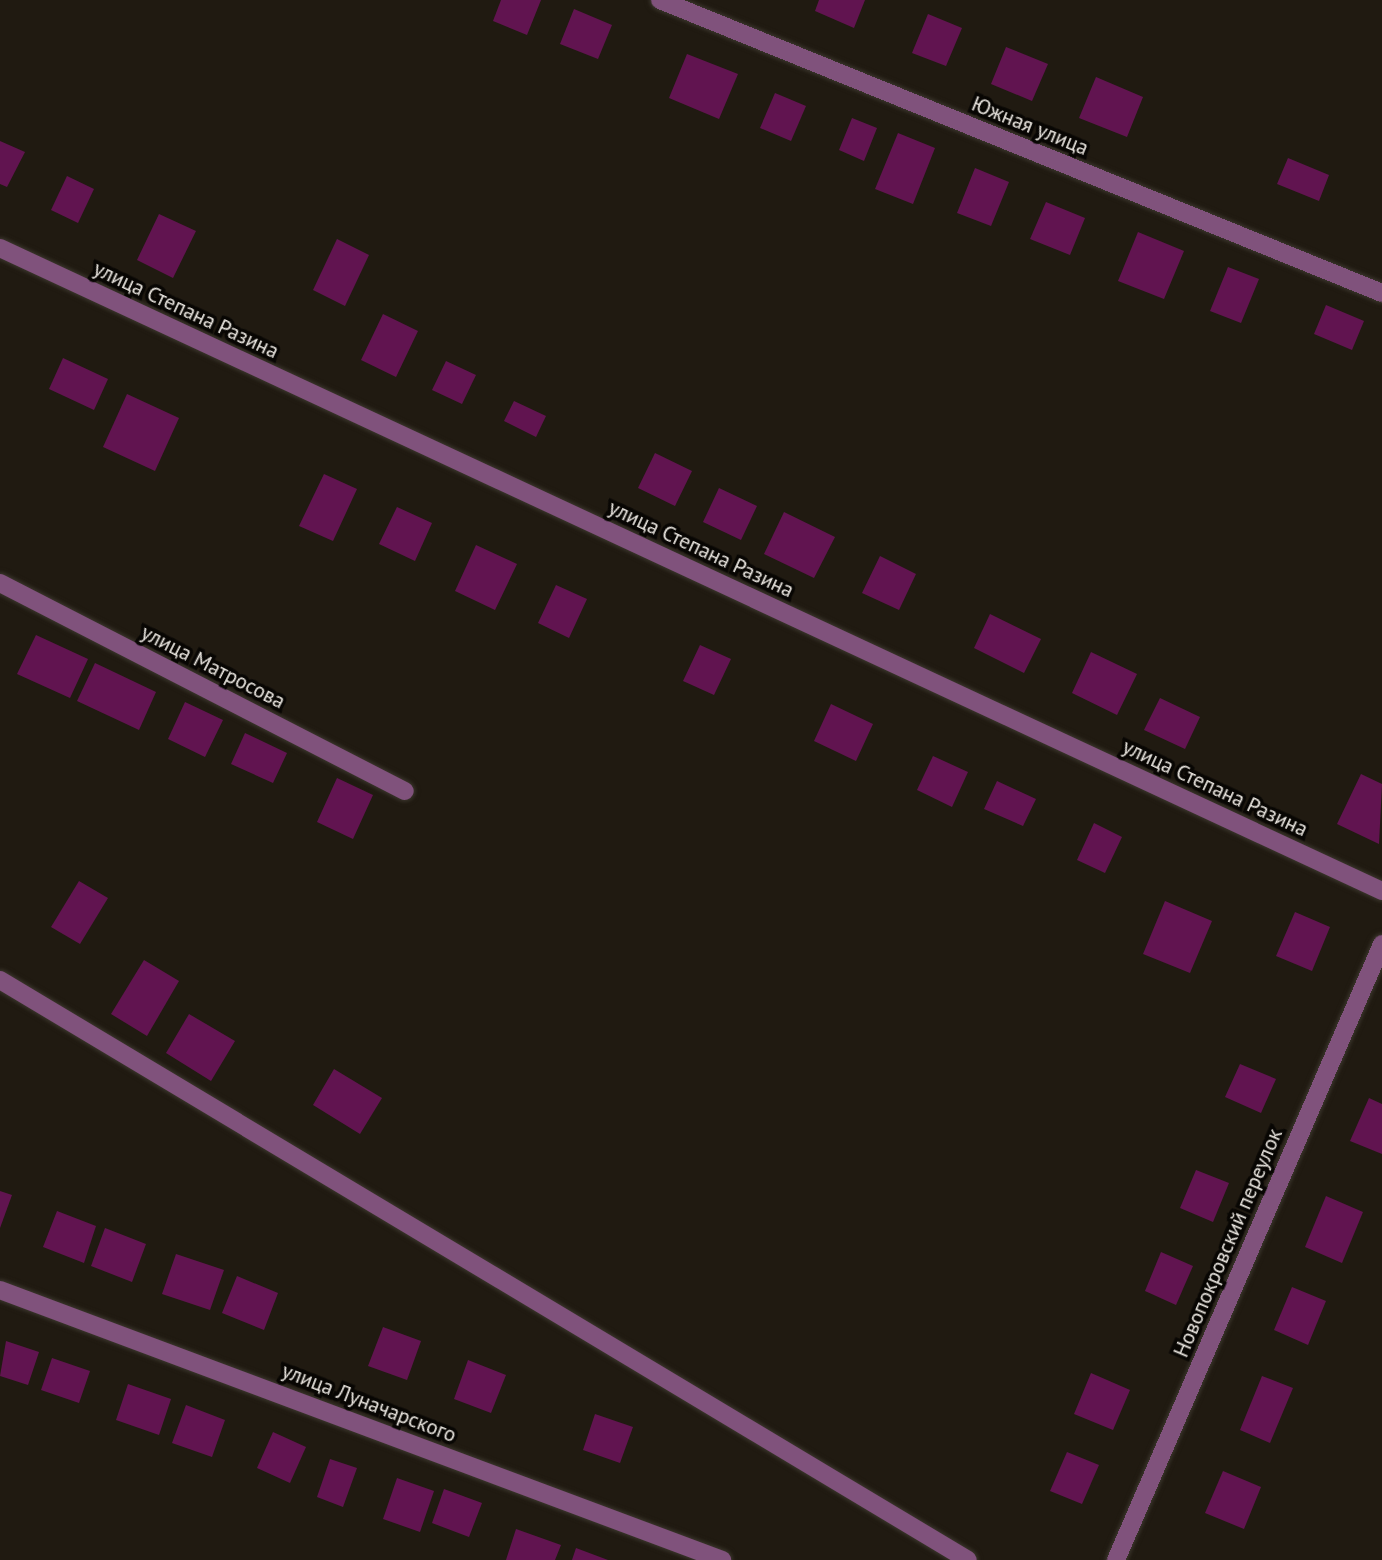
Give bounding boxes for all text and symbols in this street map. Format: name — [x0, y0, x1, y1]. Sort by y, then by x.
street label: Южная улица — [968, 91, 1092, 161]
street label: улица Степана Разина — [89, 256, 283, 364]
street label: улица Степана Разина — [604, 495, 798, 603]
street label: улица Матросова — [137, 620, 289, 714]
street label: улица Степана Разина — [1118, 734, 1312, 842]
street label: Новопокровский переулок — [1168, 1125, 1288, 1361]
street label: улица Луначарского — [278, 1358, 460, 1448]

